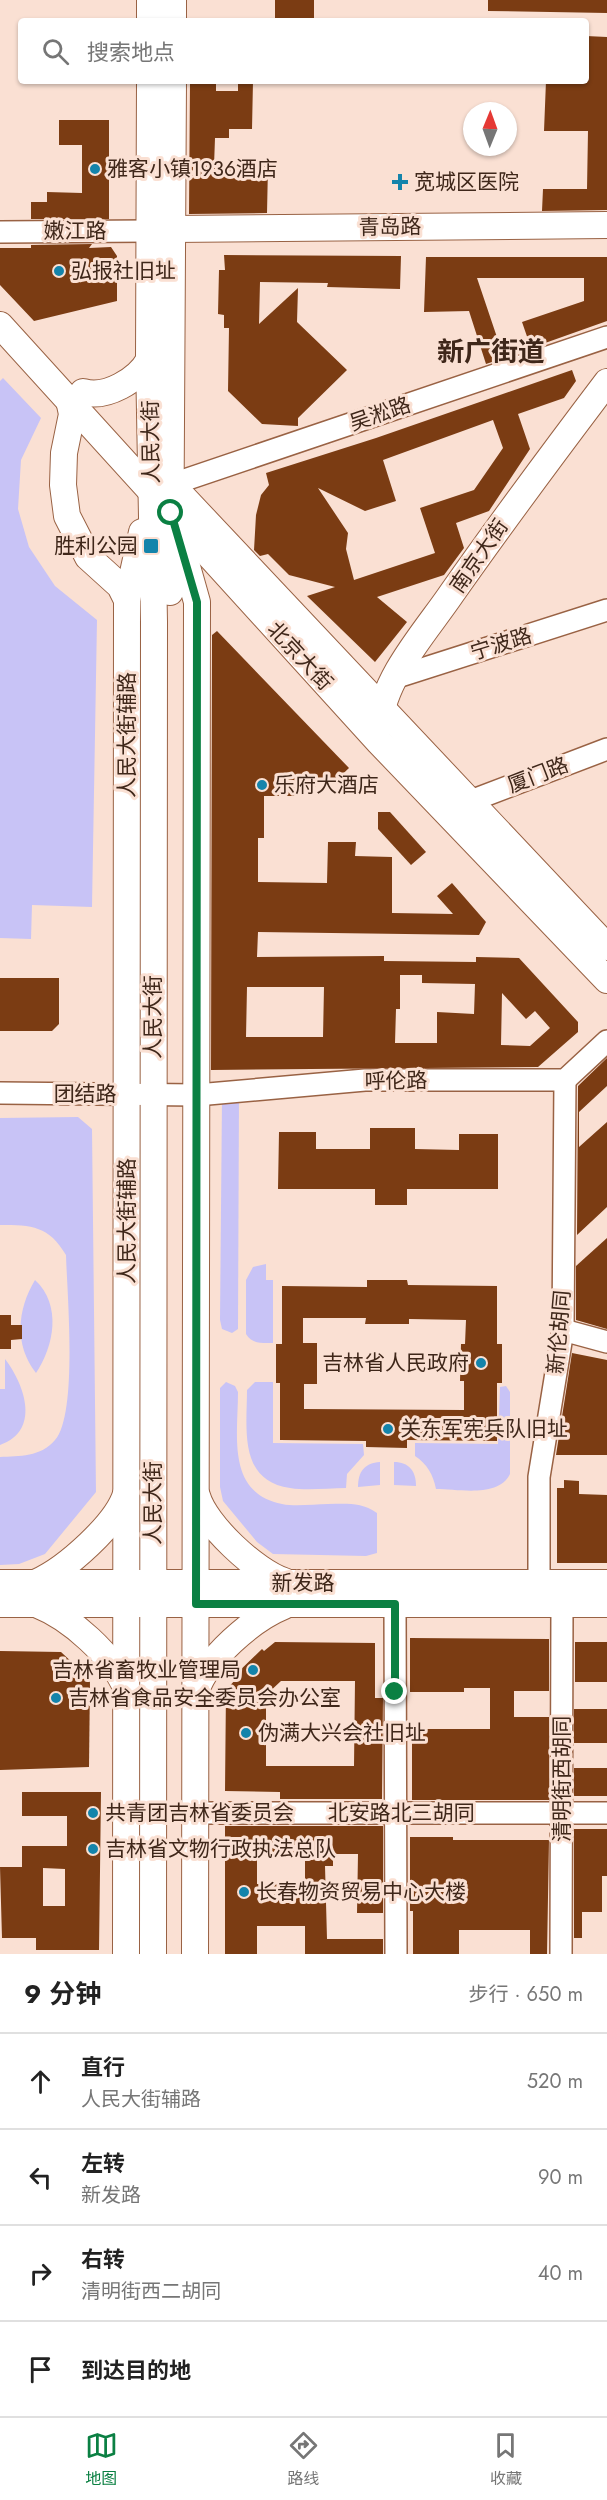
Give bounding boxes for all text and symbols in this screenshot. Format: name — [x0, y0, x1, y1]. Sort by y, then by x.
search box — [18, 18, 589, 84]
icon: search — [39, 35, 72, 68]
text: 搜索地点 — [87, 36, 175, 68]
north arrow — [463, 102, 517, 156]
place label: 雅客小镇1936酒店 — [107, 154, 278, 184]
marker: 雅客小镇1936酒店 — [88, 162, 102, 176]
place label: 宽城区医院 — [414, 167, 519, 197]
marker: 宽城区医院 — [391, 173, 409, 191]
street label: 青岛路 — [358, 211, 422, 243]
street label: 嫩江路 — [44, 216, 107, 246]
place label: 弘报社旧址 — [71, 256, 176, 286]
marker: 弘报社旧址 — [52, 264, 66, 278]
district label: 新广街道 — [437, 332, 545, 371]
street label: 吴淞路 — [345, 390, 415, 438]
street label: 人民大街 — [135, 400, 167, 484]
route start — [157, 499, 183, 525]
street label: 南京大街 — [443, 513, 515, 599]
place label: 胜利公园 — [54, 531, 138, 561]
marker: 胜利公园 — [142, 537, 160, 555]
street label: 北京大街 — [260, 615, 340, 697]
street label: 宁波路 — [466, 620, 536, 668]
street label: 人民大街辅路 — [112, 672, 142, 798]
street label: 厦门路 — [503, 750, 573, 800]
place label: 乐府大酒店 — [274, 770, 379, 800]
marker: 乐府大酒店 — [255, 778, 269, 792]
street label: 人民大街 — [138, 975, 168, 1059]
street label: 呼伦路 — [364, 1065, 428, 1097]
street label: 团结路 — [54, 1079, 117, 1109]
street label: 人民大街辅路 — [112, 1158, 142, 1284]
street label: 新伦胡同 — [540, 1289, 578, 1375]
place label: 吉林省人民政府 — [322, 1348, 469, 1378]
marker: 吉林省人民政府 — [474, 1356, 488, 1370]
place label: 关东军宪兵队旧址 — [400, 1414, 568, 1444]
marker: 关东军宪兵队旧址 — [381, 1422, 395, 1436]
street label: 人民大街 — [138, 1461, 168, 1545]
street label: 新发路 — [272, 1568, 335, 1598]
place label: 吉林省畜牧业管理局 — [52, 1655, 241, 1685]
marker: 吉林省畜牧业管理局 — [246, 1663, 260, 1677]
route end — [381, 1678, 407, 1704]
place label: 吉林省食品安全委员会办公室 — [68, 1683, 341, 1713]
marker: 吉林省食品安全委员会办公室 — [49, 1691, 63, 1705]
street label: 清明街西胡同 — [547, 1716, 577, 1842]
place label: 伪满大兴会社旧址 — [258, 1718, 426, 1748]
marker: 伪满大兴会社旧址 — [239, 1726, 253, 1740]
place label: 共青团吉林省委员会 — [105, 1798, 294, 1828]
street label: 北安路北三胡同 — [328, 1798, 475, 1828]
marker: 共青团吉林省委员会 — [86, 1806, 100, 1820]
place label: 吉林省文物行政执法总队 — [105, 1834, 336, 1864]
marker: 吉林省文物行政执法总队 — [86, 1842, 100, 1856]
place label: 长春物资贸易中心大楼 — [256, 1877, 466, 1907]
marker: 长春物资贸易中心大楼 — [237, 1885, 251, 1899]
text: 9 分钟 — [24, 1975, 101, 2013]
text: 步行 · 650 m — [469, 1980, 583, 2009]
text: 直行 — [81, 2051, 125, 2083]
icon: ahead — [24, 2065, 57, 2098]
text: 520 m — [527, 2067, 583, 2096]
text: 人民大街辅路 — [81, 2085, 201, 2114]
text: 左转 — [81, 2147, 125, 2179]
icon: left — [24, 2161, 57, 2194]
text: 90 m — [538, 2163, 583, 2192]
text: 新发路 — [81, 2181, 141, 2210]
text: 右转 — [81, 2243, 125, 2275]
icon: right — [24, 2257, 57, 2290]
text: 40 m — [538, 2259, 583, 2288]
text: 清明街西二胡同 — [81, 2277, 221, 2306]
icon: arrive — [24, 2353, 57, 2386]
text: 到达目的地 — [81, 2354, 191, 2386]
tab: 地图 — [85, 2429, 118, 2490]
tab: 路线 — [287, 2429, 320, 2490]
tab: 收藏 — [489, 2429, 522, 2490]

